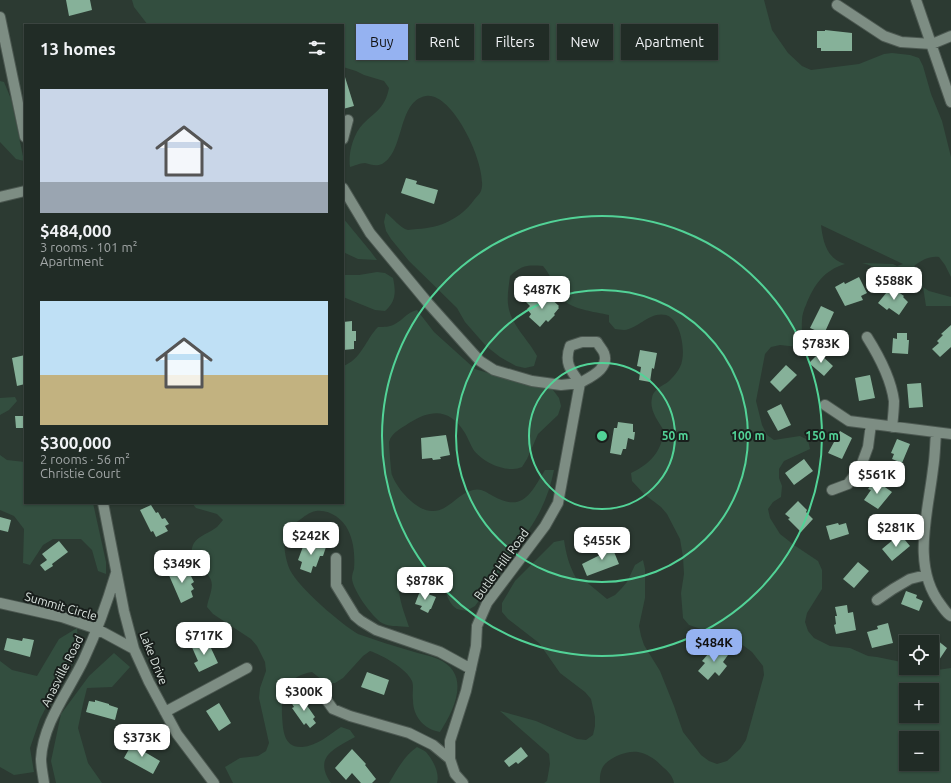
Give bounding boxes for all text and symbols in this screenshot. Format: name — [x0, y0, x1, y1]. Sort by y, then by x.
chip: Buy — [356, 24, 408, 60]
chip: Rent — [416, 24, 474, 60]
chip: Filters — [482, 24, 549, 60]
chip: New — [557, 24, 613, 60]
chip: Apartment — [621, 24, 718, 60]
icon: filters — [306, 37, 328, 59]
text: 13 homes — [40, 39, 116, 58]
icon: home — [148, 115, 220, 187]
text: $484,000 — [40, 221, 111, 240]
text: 3 rooms · 101 m² — [40, 240, 137, 254]
text: Apartment — [40, 254, 104, 268]
pin: $588K — [866, 267, 922, 301]
text: $588K — [875, 273, 913, 287]
pin: $487K — [514, 276, 570, 310]
text: $487K — [523, 282, 561, 296]
icon: home — [148, 327, 220, 399]
pin: $783K — [793, 330, 849, 364]
text: $783K — [802, 336, 840, 350]
centre of rings — [595, 429, 609, 443]
text: 50 m — [662, 429, 688, 442]
text: 100 m — [731, 429, 765, 442]
text: 150 m — [805, 429, 839, 442]
text: $300,000 — [40, 433, 111, 452]
text: 2 rooms · 56 m² — [40, 452, 130, 466]
pin: $561K — [849, 461, 905, 495]
text: Christie Court — [40, 466, 121, 480]
text: $561K — [858, 467, 896, 481]
pin: $281K — [868, 514, 924, 548]
text: $281K — [877, 520, 915, 534]
pin: $242K — [283, 522, 339, 556]
street label: Butler Hill Road — [471, 526, 531, 602]
pin: $455K — [574, 527, 630, 561]
text: $242K — [292, 528, 330, 542]
text: $455K — [583, 533, 621, 547]
pin: $349K — [154, 550, 210, 584]
text: $349K — [163, 556, 201, 570]
pin: $878K — [397, 567, 453, 601]
text: $878K — [406, 573, 444, 587]
street label: Summit Circle — [23, 589, 99, 623]
pin: $717K — [176, 622, 232, 656]
text: $717K — [185, 628, 223, 642]
pin: $484K — [686, 629, 742, 663]
street label: Lake Drive — [138, 630, 170, 686]
street label: Anasville Road — [38, 633, 86, 709]
text: $484K — [695, 635, 733, 649]
map controls — [899, 635, 939, 771]
button: locate — [899, 635, 939, 675]
pin: $300K — [276, 678, 332, 712]
button: + — [899, 683, 939, 723]
text: $300K — [285, 684, 323, 698]
pin: $373K — [114, 724, 170, 758]
text: $373K — [123, 730, 161, 744]
button: − — [899, 731, 939, 771]

